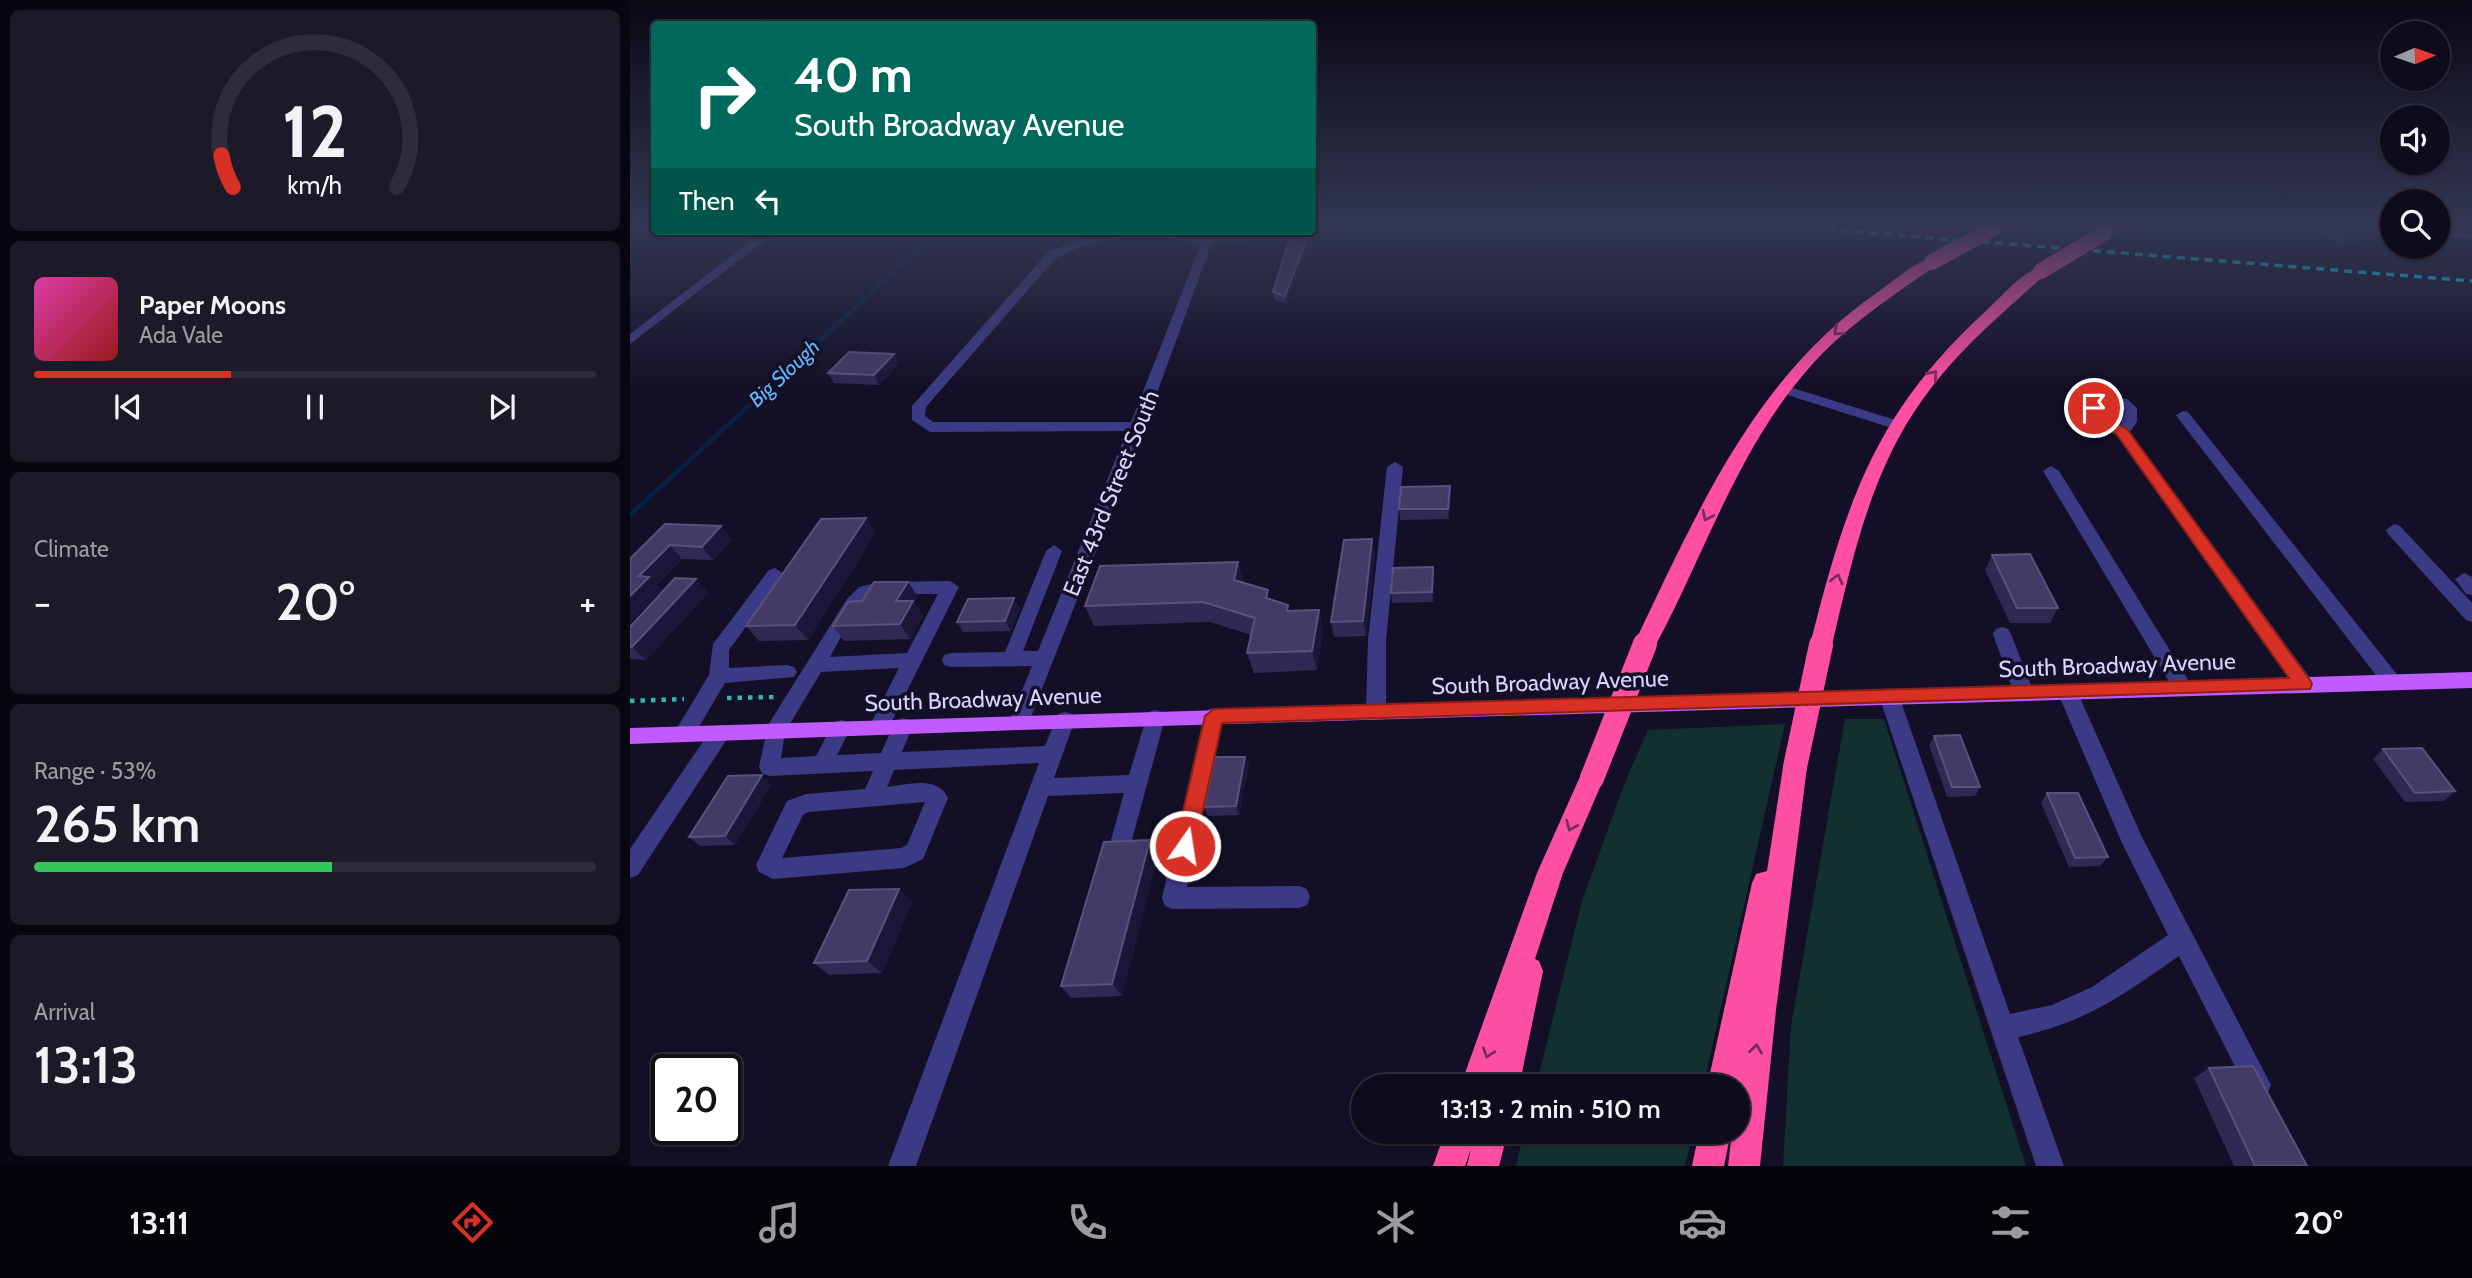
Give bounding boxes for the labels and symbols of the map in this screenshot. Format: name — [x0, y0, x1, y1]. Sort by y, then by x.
north arrow — [2380, 21, 2450, 91]
one-way arrow — [1833, 323, 1846, 335]
water label: Big Slough — [743, 334, 825, 412]
one-way arrow — [1925, 370, 1937, 383]
pin — [2064, 378, 2124, 438]
street label: East 43rd Street South — [1057, 386, 1165, 600]
one-way arrow — [1701, 509, 1715, 521]
one-way arrow — [1829, 573, 1843, 585]
street label: South Broadway Avenue — [1998, 647, 2236, 683]
street label: South Broadway Avenue — [1431, 664, 1669, 700]
street label: South Broadway Avenue — [864, 681, 1102, 717]
position arrow — [1148, 809, 1222, 883]
one-way arrow — [1565, 818, 1579, 831]
one-way arrow — [1748, 1044, 1763, 1055]
one-way arrow — [1482, 1047, 1496, 1059]
speed limit sign: 20 — [651, 1054, 742, 1145]

